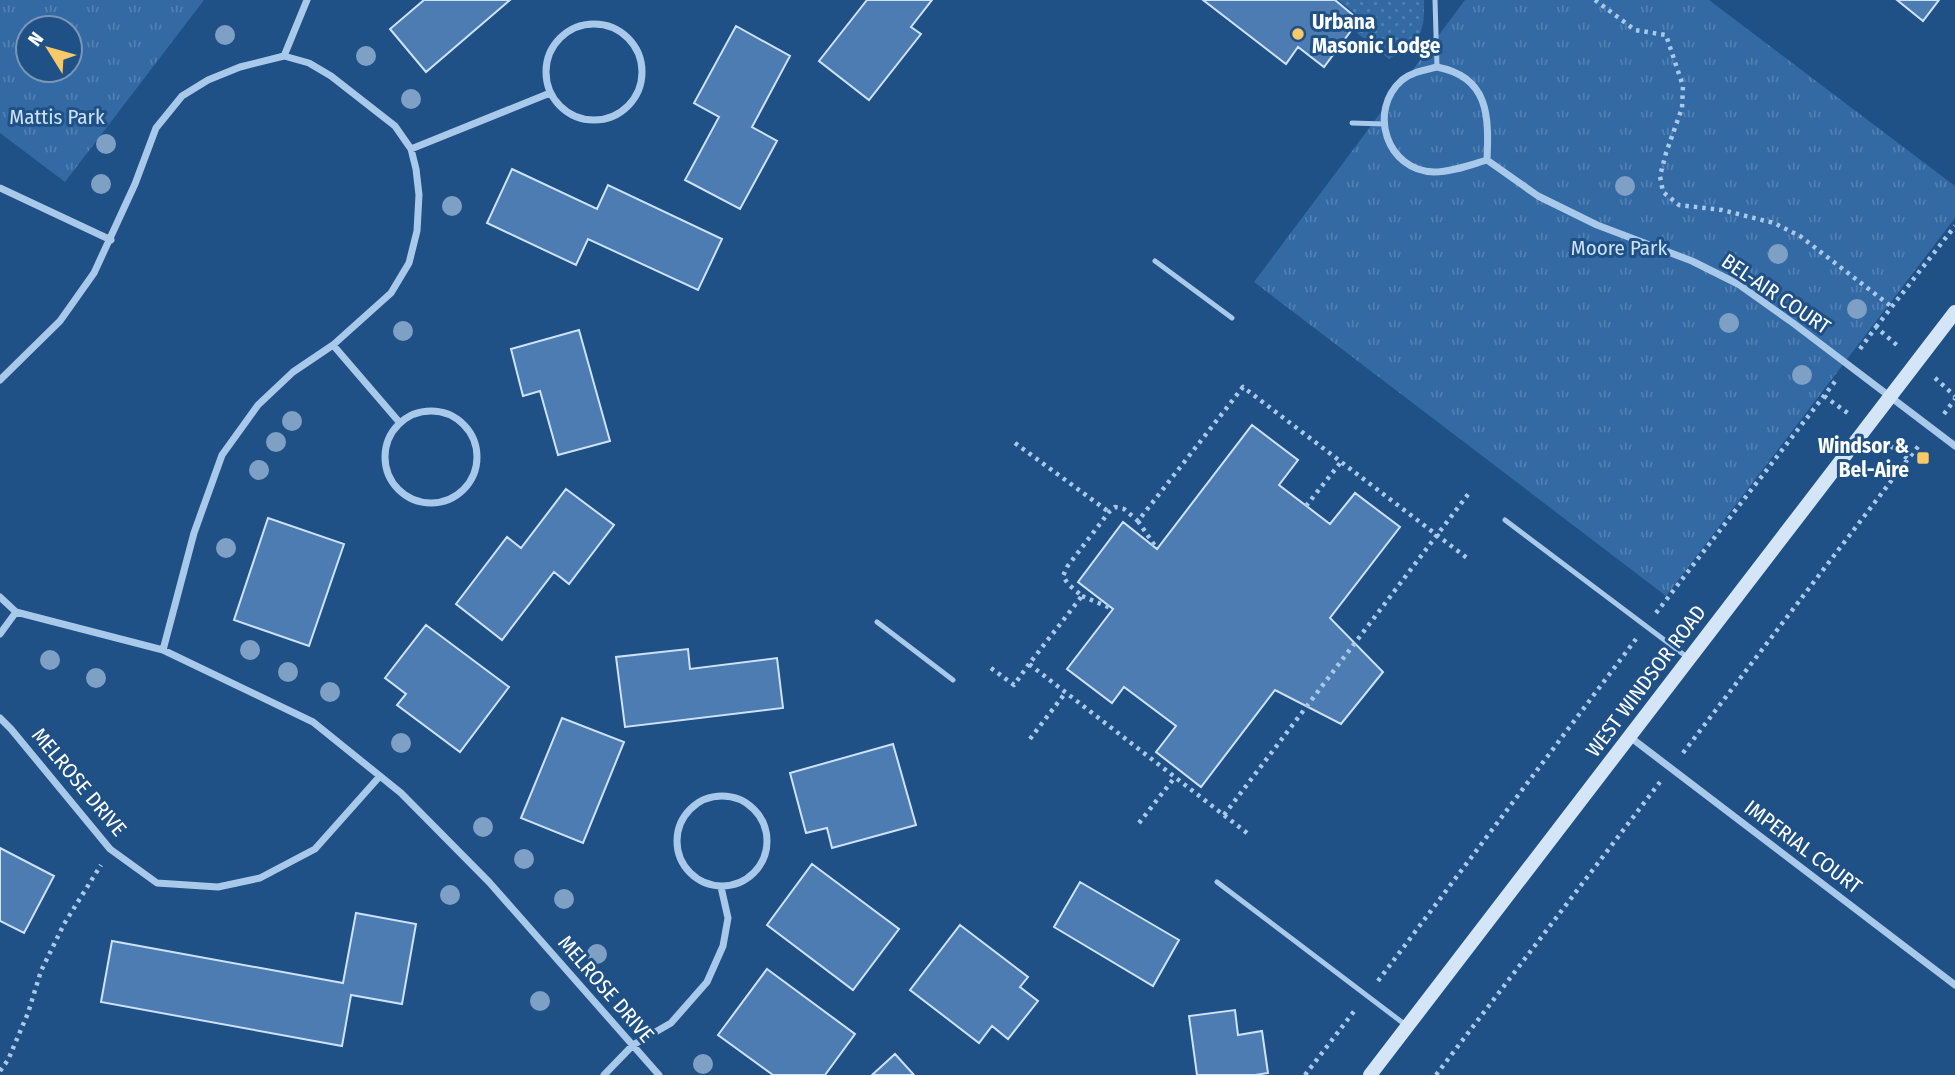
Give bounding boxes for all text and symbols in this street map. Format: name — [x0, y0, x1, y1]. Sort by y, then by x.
place label: Urbana Masonic Lodge — [1312, 9, 1441, 59]
north arrow — [14, 14, 84, 84]
marker: Urbana Masonic Lodge — [1290, 26, 1306, 42]
text: N — [23, 28, 48, 51]
park label: Mattis Park — [9, 104, 105, 130]
park label: Moore Park — [1571, 235, 1667, 261]
street label: BEL-AIR COURT — [1717, 248, 1836, 340]
place label: Windsor & Bel-Aire — [1818, 433, 1909, 483]
marker: Windsor & Bel-Aire — [1915, 450, 1931, 466]
street label: WEST WINDSOR ROAD — [1580, 600, 1712, 762]
street label: MELROSE DRIVE — [26, 723, 132, 842]
street label: IMPERIAL COURT — [1739, 794, 1867, 900]
street label: MELROSE DRIVE — [552, 930, 660, 1048]

